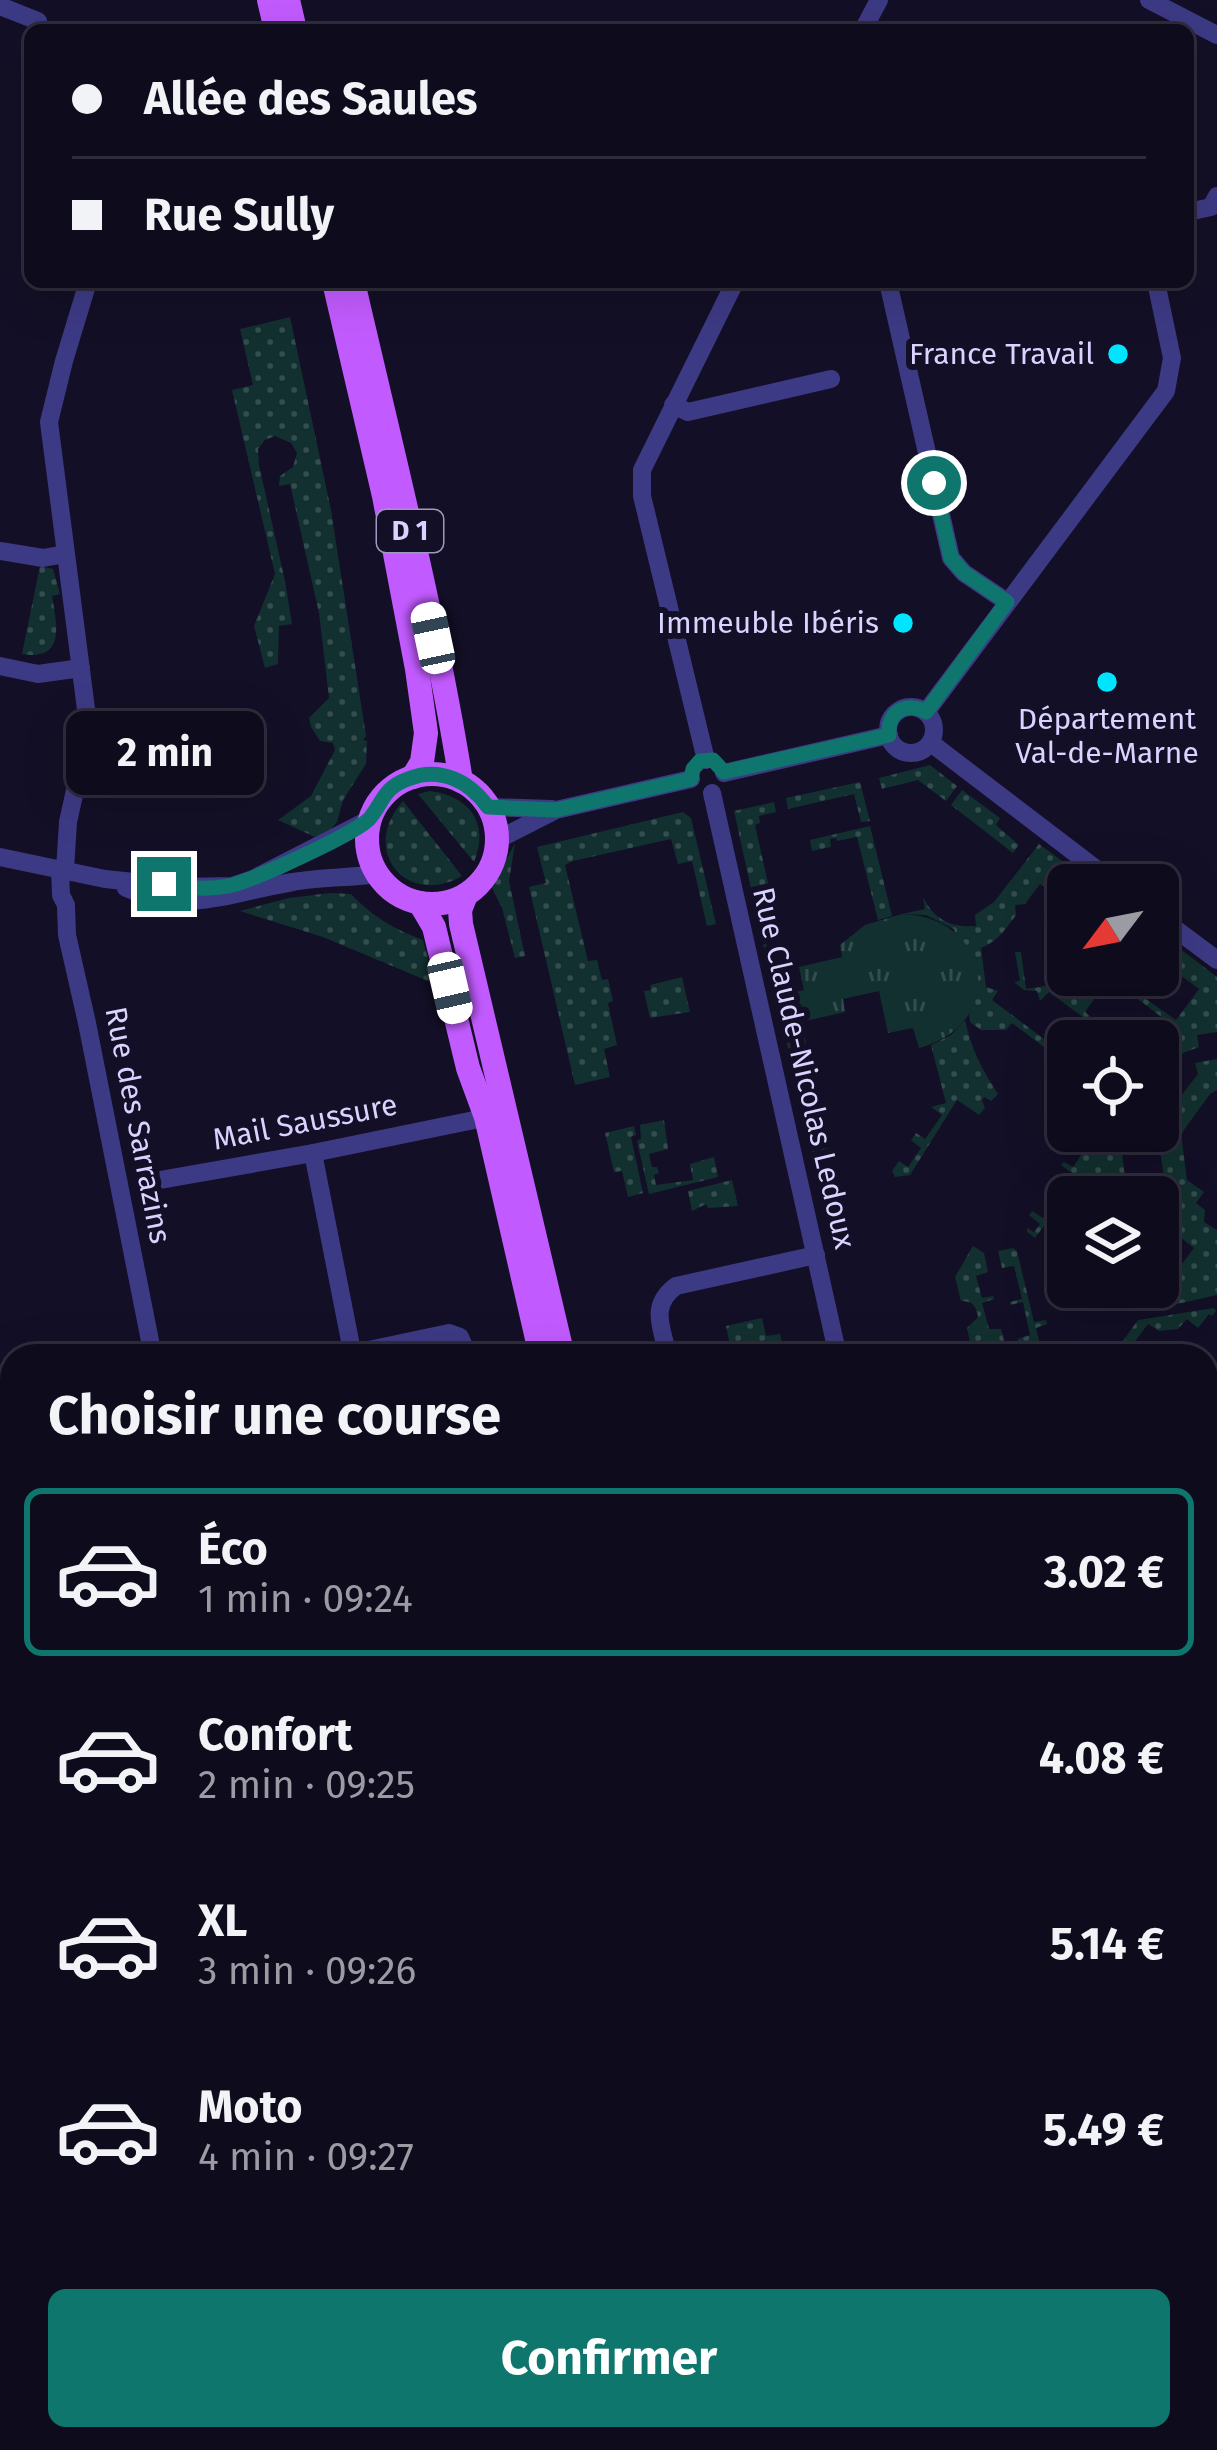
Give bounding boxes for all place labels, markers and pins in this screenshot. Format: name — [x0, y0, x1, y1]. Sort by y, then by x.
place label: France Travail — [909, 336, 1094, 372]
marker: France Travail — [1105, 341, 1131, 367]
place label: Immeuble Ibéris — [657, 605, 879, 641]
marker: Immeuble Ibéris — [890, 610, 916, 636]
marker: Département Val-de-Marne — [1094, 669, 1120, 695]
place label: Département Val-de-Marne — [1015, 701, 1199, 771]

